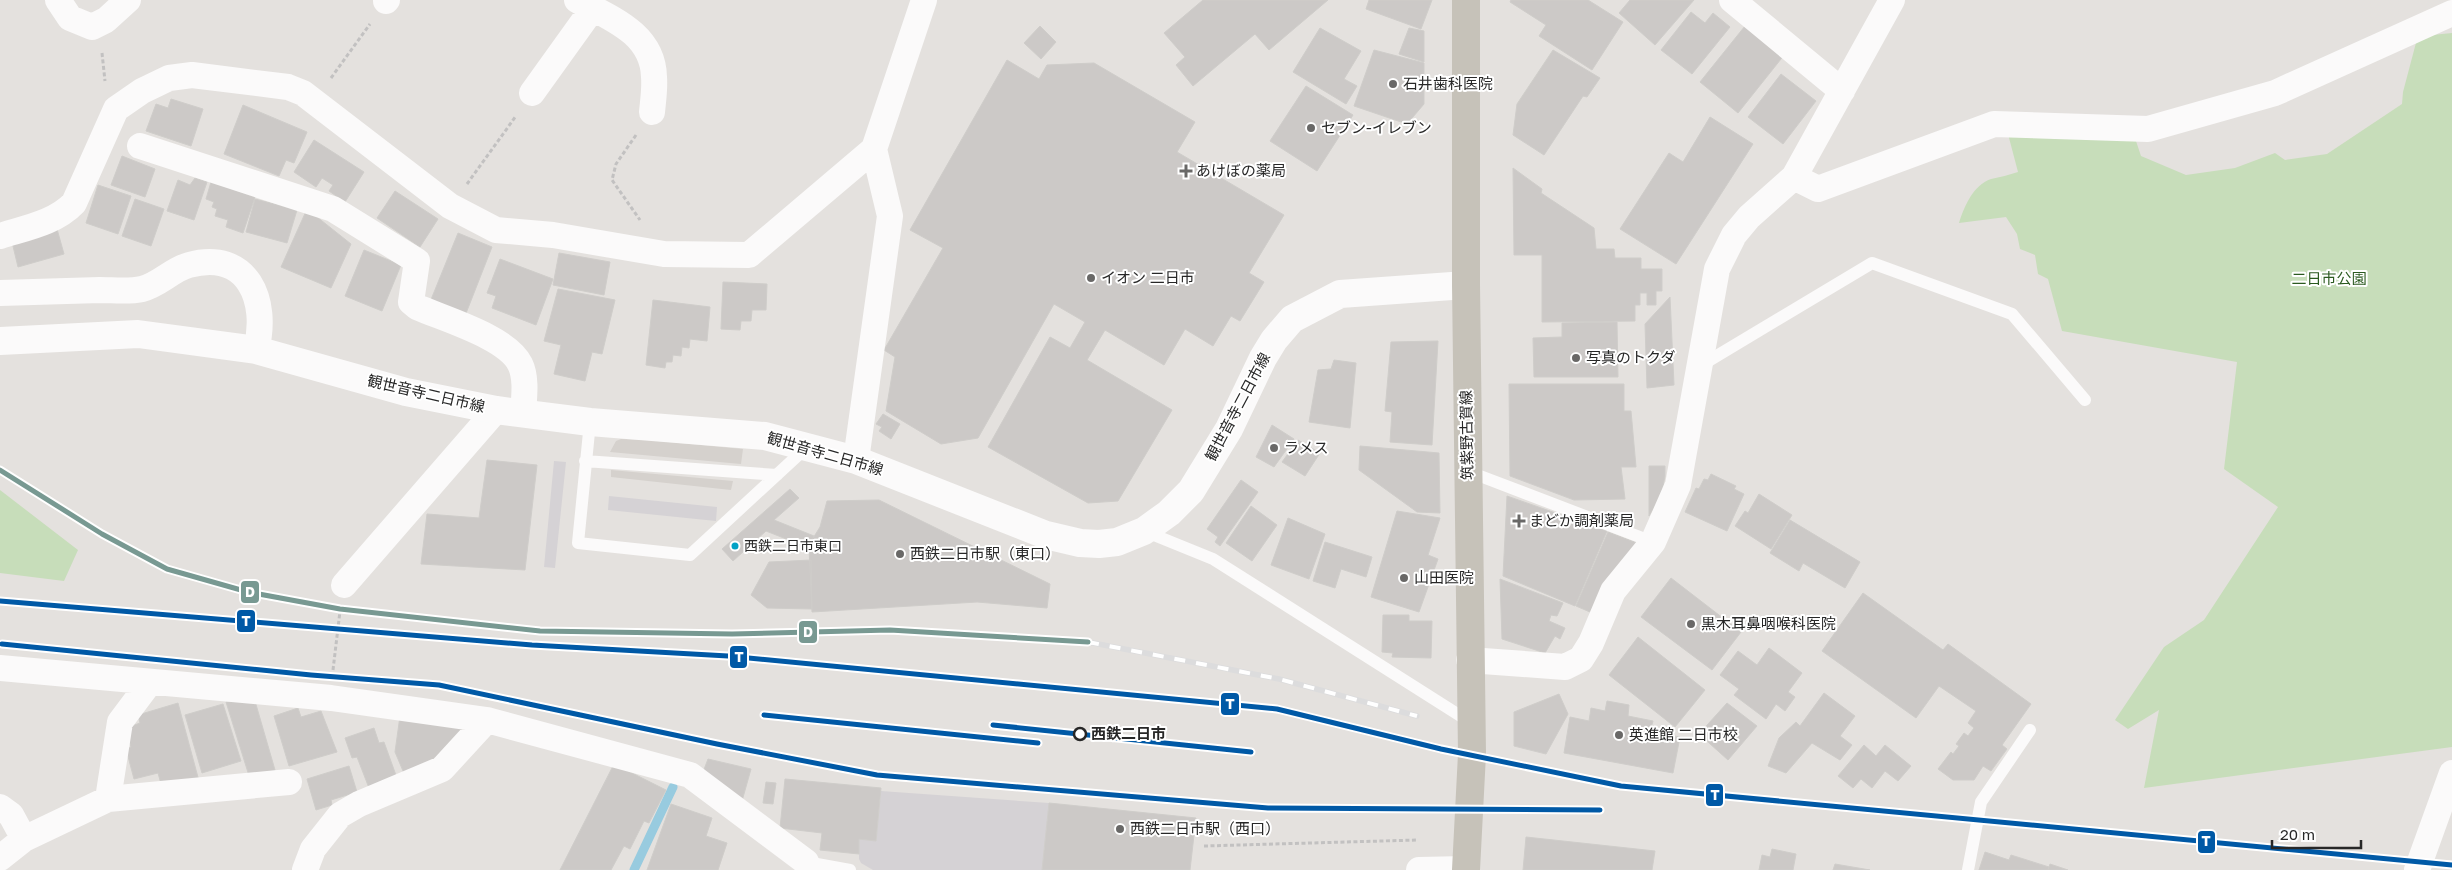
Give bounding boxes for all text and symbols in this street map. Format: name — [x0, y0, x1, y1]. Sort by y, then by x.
place label: 石井歯科医院 — [1403, 74, 1493, 92]
marker: 石井歯科医院 — [1387, 78, 1399, 90]
place label: セブン-イレブン — [1321, 118, 1432, 136]
marker: セブン-イレブン — [1305, 122, 1317, 134]
place label: あけぼの薬局 — [1196, 161, 1286, 179]
marker: あけぼの薬局 — [1180, 165, 1192, 177]
place label: イオン 二日市 — [1101, 268, 1195, 286]
park label: 二日市公園 — [2291, 269, 2367, 287]
marker: イオン 二日市 — [1085, 272, 1097, 284]
place label: 写真のトクダ — [1586, 348, 1675, 366]
street label: 観世音寺二日市線 — [1201, 349, 1273, 464]
marker: 写真のトクダ — [1570, 352, 1582, 364]
street label: 観世音寺二日市線 — [366, 371, 487, 415]
street label: 筑紫野古賀線 — [1456, 390, 1476, 480]
street label: 観世音寺二日市線 — [765, 428, 885, 478]
place label: ラメス — [1284, 438, 1329, 456]
marker: ラメス — [1268, 442, 1280, 454]
place label: まどか調剤薬局 — [1529, 511, 1634, 529]
marker: まどか調剤薬局 — [1513, 515, 1525, 527]
place label: 西鉄二日市東口 — [744, 537, 842, 554]
marker: 西鉄二日市東口 — [730, 541, 740, 551]
place label: 西鉄二日市駅（東口） — [910, 544, 1060, 562]
marker: 西鉄二日市駅（東口） — [894, 548, 906, 560]
place label: 山田医院 — [1414, 568, 1474, 586]
marker: 山田医院 — [1398, 572, 1410, 584]
line badge: D — [240, 580, 260, 604]
text: D — [245, 583, 255, 600]
line badge: T — [236, 609, 256, 633]
text: T — [241, 612, 251, 629]
place label: 黒木耳鼻咽喉科医院 — [1701, 614, 1836, 632]
marker: 黒木耳鼻咽喉科医院 — [1685, 618, 1697, 630]
line badge: D — [798, 620, 818, 644]
text: D — [803, 623, 813, 640]
line badge: T — [729, 645, 748, 669]
text: T — [734, 648, 744, 665]
line badge: T — [1220, 692, 1240, 716]
text: T — [1225, 695, 1235, 712]
place label: 西鉄二日市 — [1091, 724, 1166, 742]
place label: 英進館 二日市校 — [1629, 725, 1738, 743]
marker: 西鉄二日市 — [1073, 727, 1087, 741]
marker: 英進館 二日市校 — [1613, 729, 1625, 741]
line badge: T — [1705, 783, 1724, 807]
text: T — [1710, 786, 1720, 803]
scale bar — [2272, 818, 2361, 850]
place label: 西鉄二日市駅（西口） — [1130, 819, 1280, 837]
marker: 西鉄二日市駅（西口） — [1114, 823, 1126, 835]
text: 20 m — [2280, 825, 2315, 843]
line badge: T — [2197, 830, 2216, 854]
text: T — [2201, 832, 2211, 849]

